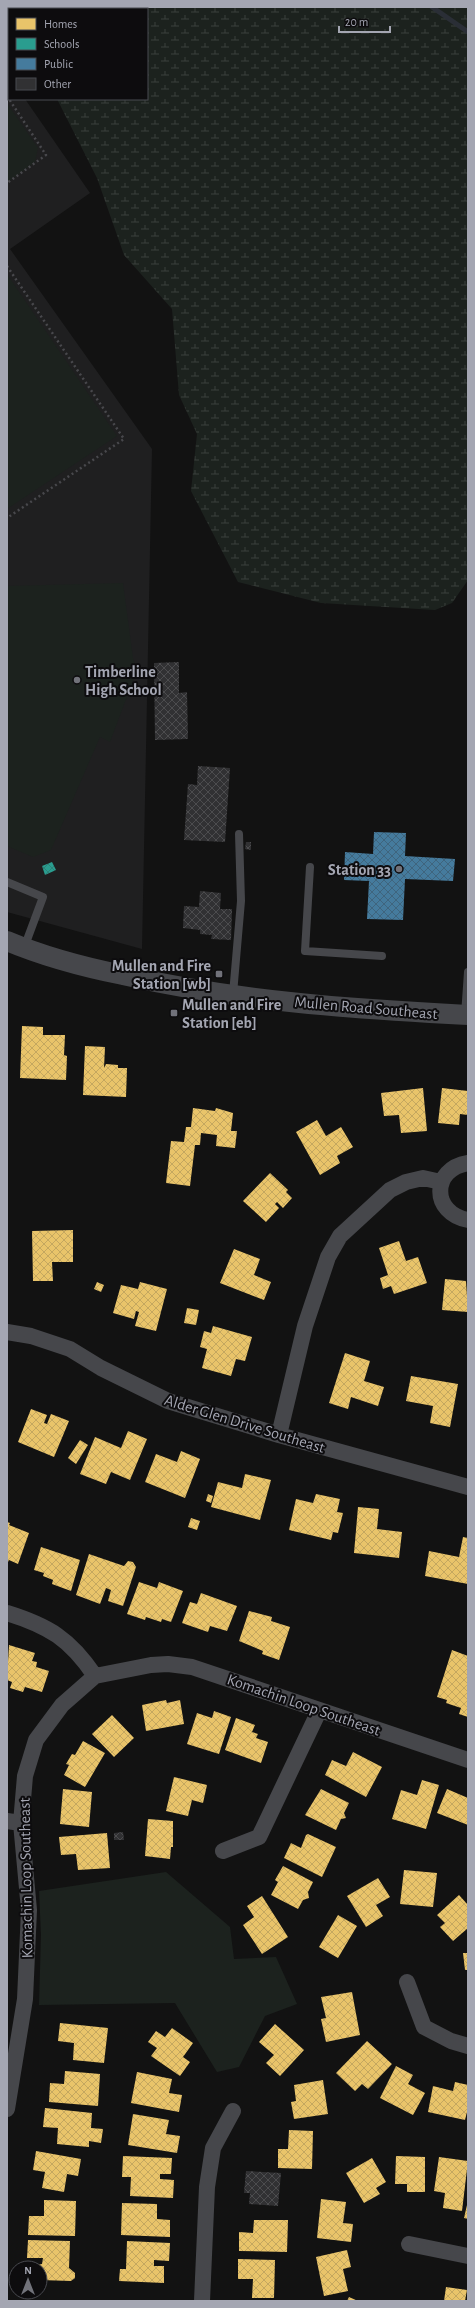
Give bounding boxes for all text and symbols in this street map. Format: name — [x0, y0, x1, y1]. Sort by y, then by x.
legend — [8, 8, 148, 100]
scale bar — [339, 8, 390, 34]
text: 20 m — [345, 16, 368, 28]
text: Homes — [44, 18, 77, 30]
text: Schools — [44, 38, 79, 50]
text: Public — [44, 58, 73, 70]
text: Other — [44, 78, 71, 90]
place label: Timberline High School — [85, 664, 162, 698]
marker: Timberline High School — [72, 675, 82, 685]
place label: Station 33 — [328, 862, 391, 878]
marker: Station 33 — [394, 864, 404, 874]
place label: Mullen and Fire Station [wb] — [112, 958, 211, 992]
marker: Mullen and Fire Station [wb] — [214, 969, 224, 979]
street label: Mullen Road Southeast — [294, 994, 438, 1022]
place label: Mullen and Fire Station [eb] — [182, 997, 282, 1031]
marker: Mullen and Fire Station [eb] — [169, 1008, 179, 1018]
street label: Alder Glen Drive Southeast — [163, 1392, 327, 1456]
street label: Komachin Loop Southeast — [225, 1671, 382, 1739]
street label: Komachin Loop Southeast — [17, 1797, 35, 1959]
north arrow — [8, 2260, 48, 2300]
text: N — [24, 2265, 32, 2276]

